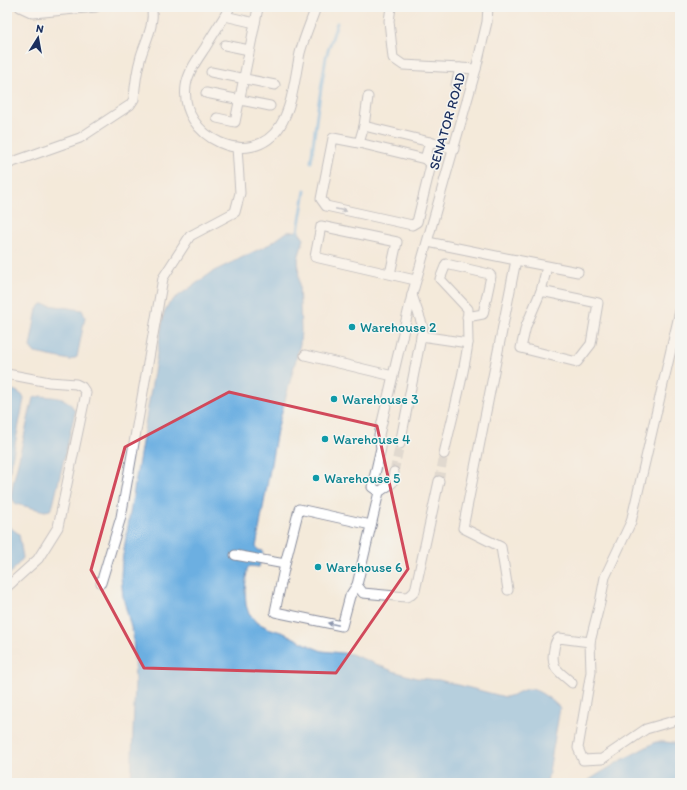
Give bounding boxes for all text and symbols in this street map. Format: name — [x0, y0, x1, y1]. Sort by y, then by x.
north arrow — [18, 18, 58, 58]
text: N — [35, 22, 45, 36]
street label: SENATOR ROAD — [425, 70, 470, 172]
one-way arrow — [335, 207, 347, 213]
place label: Warehouse 2 — [360, 319, 437, 336]
marker: Warehouse 2 — [347, 322, 357, 332]
place label: Warehouse 3 — [342, 391, 419, 408]
marker: Warehouse 3 — [329, 394, 339, 404]
place label: Warehouse 4 — [333, 431, 411, 448]
marker: Warehouse 4 — [320, 434, 330, 444]
place label: Warehouse 5 — [324, 470, 400, 487]
marker: Warehouse 5 — [311, 473, 321, 483]
place label: Warehouse 6 — [326, 559, 402, 576]
marker: Warehouse 6 — [313, 562, 323, 572]
one-way arrow — [327, 620, 339, 626]

